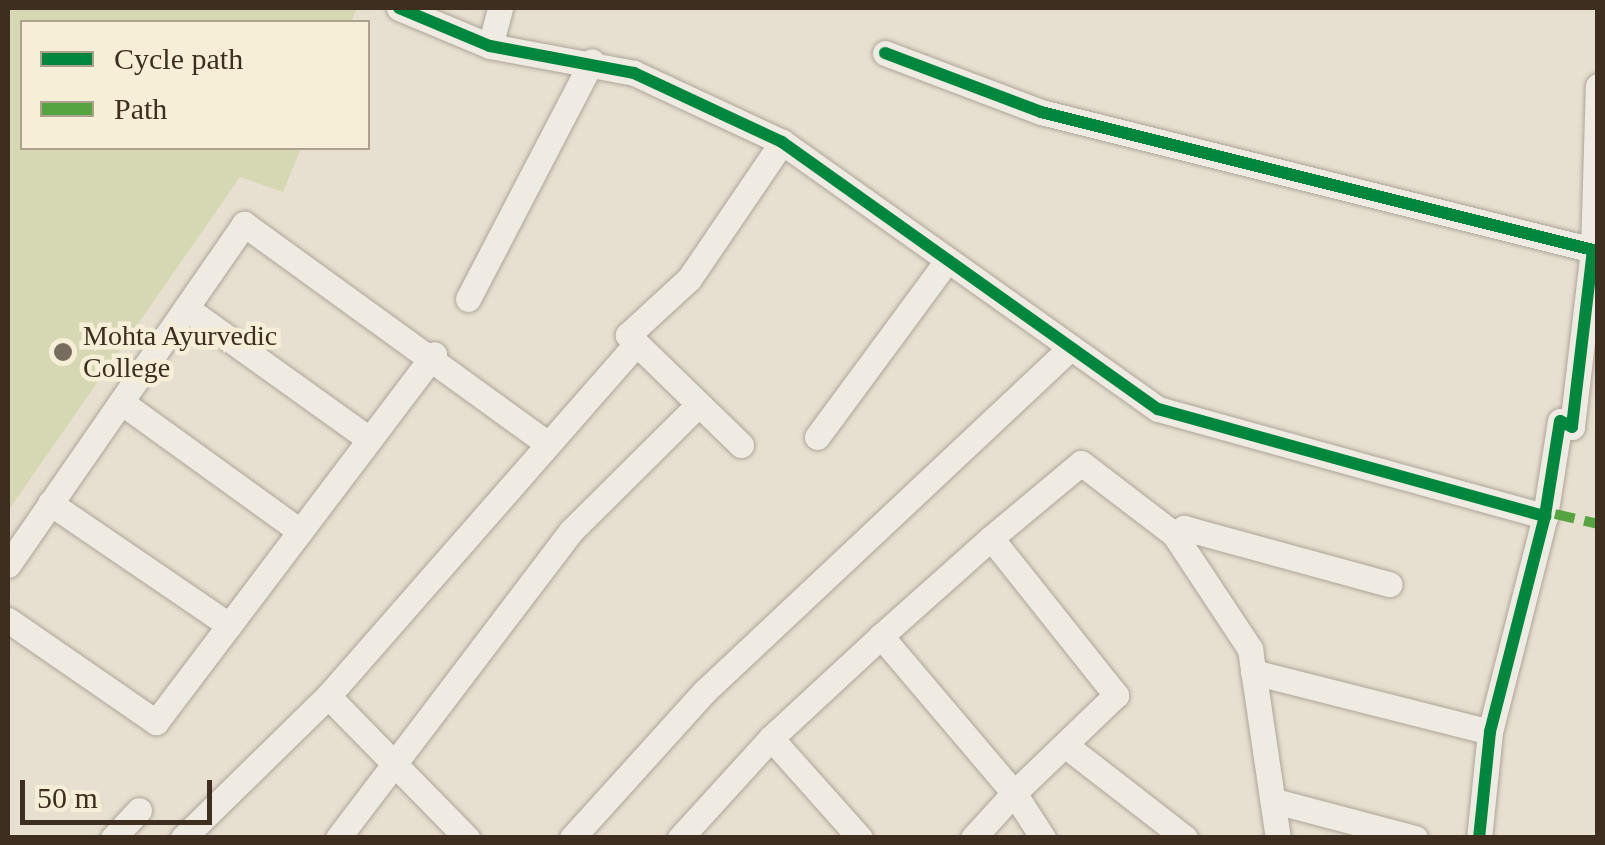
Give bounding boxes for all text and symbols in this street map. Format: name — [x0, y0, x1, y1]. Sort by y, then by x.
legend — [20, 20, 370, 150]
text: Cycle path — [114, 42, 243, 75]
text: Path — [114, 92, 167, 125]
place label: Mohta Ayurvedic College — [83, 319, 279, 385]
marker: Mohta Ayurvedic College — [52, 341, 74, 363]
scale bar — [25, 760, 218, 822]
text: 50 m — [37, 781, 98, 814]

